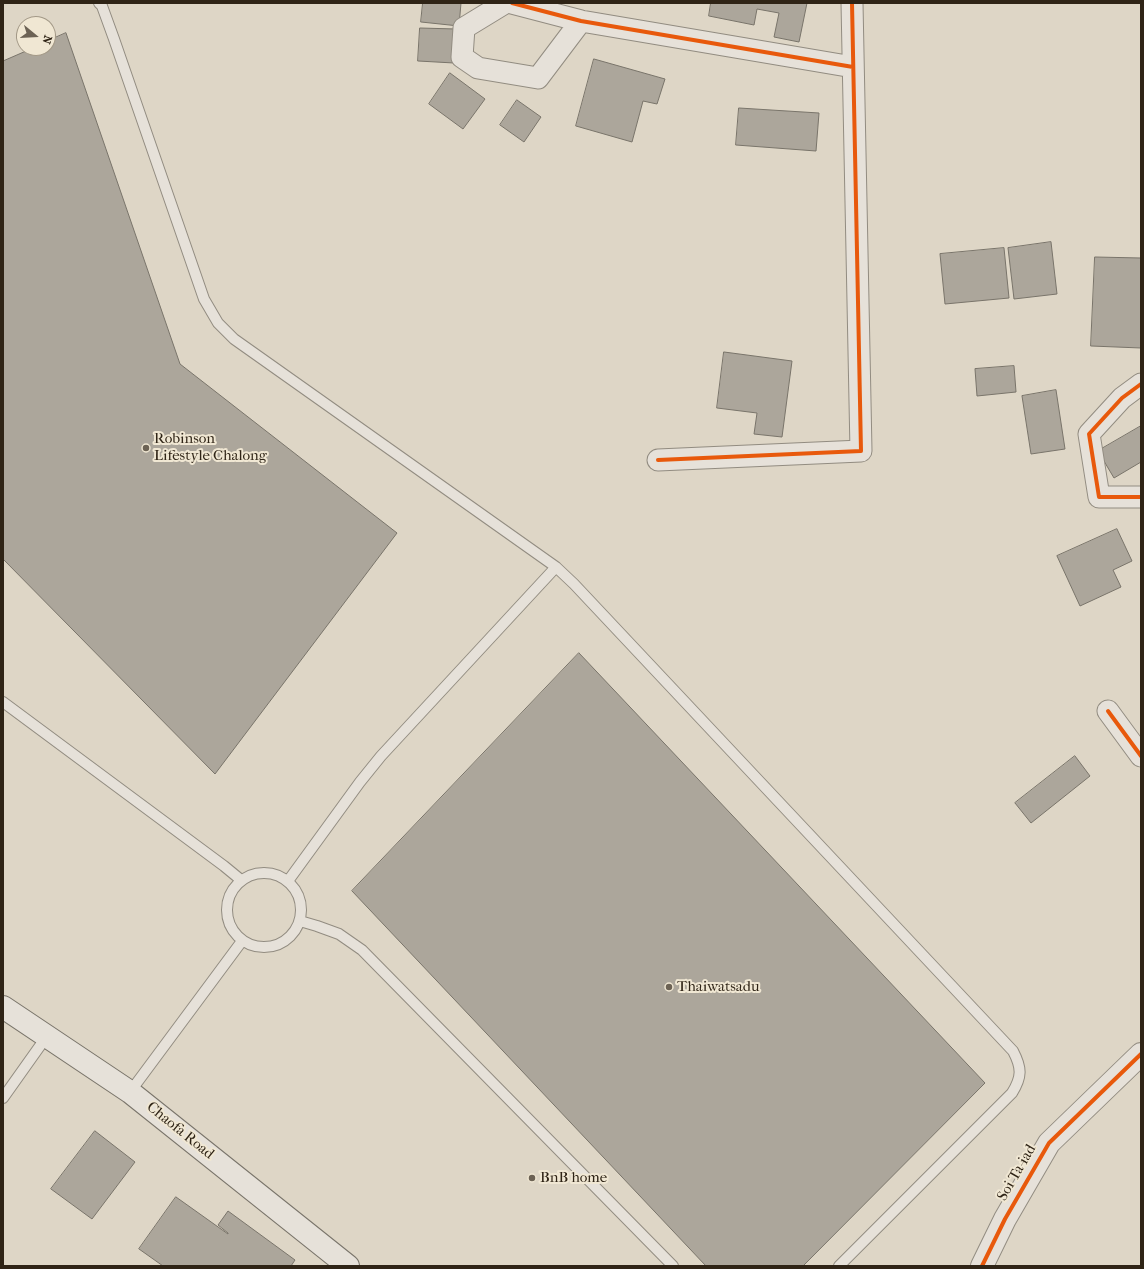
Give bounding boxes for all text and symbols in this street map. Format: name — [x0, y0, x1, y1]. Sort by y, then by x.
north arrow — [16, 16, 56, 56]
text: N — [39, 34, 54, 46]
place label: Robinson Lifestyle Chalong — [154, 430, 267, 465]
marker: Robinson Lifestyle Chalong — [141, 443, 151, 453]
place label: Thaiwatsadu — [677, 978, 759, 996]
marker: Thaiwatsadu — [664, 982, 674, 992]
street label: Chaofa Road — [143, 1098, 217, 1164]
street label: Soi Ta-iad — [994, 1142, 1040, 1204]
place label: BnB home — [540, 1169, 607, 1187]
marker: BnB home — [527, 1173, 537, 1183]

